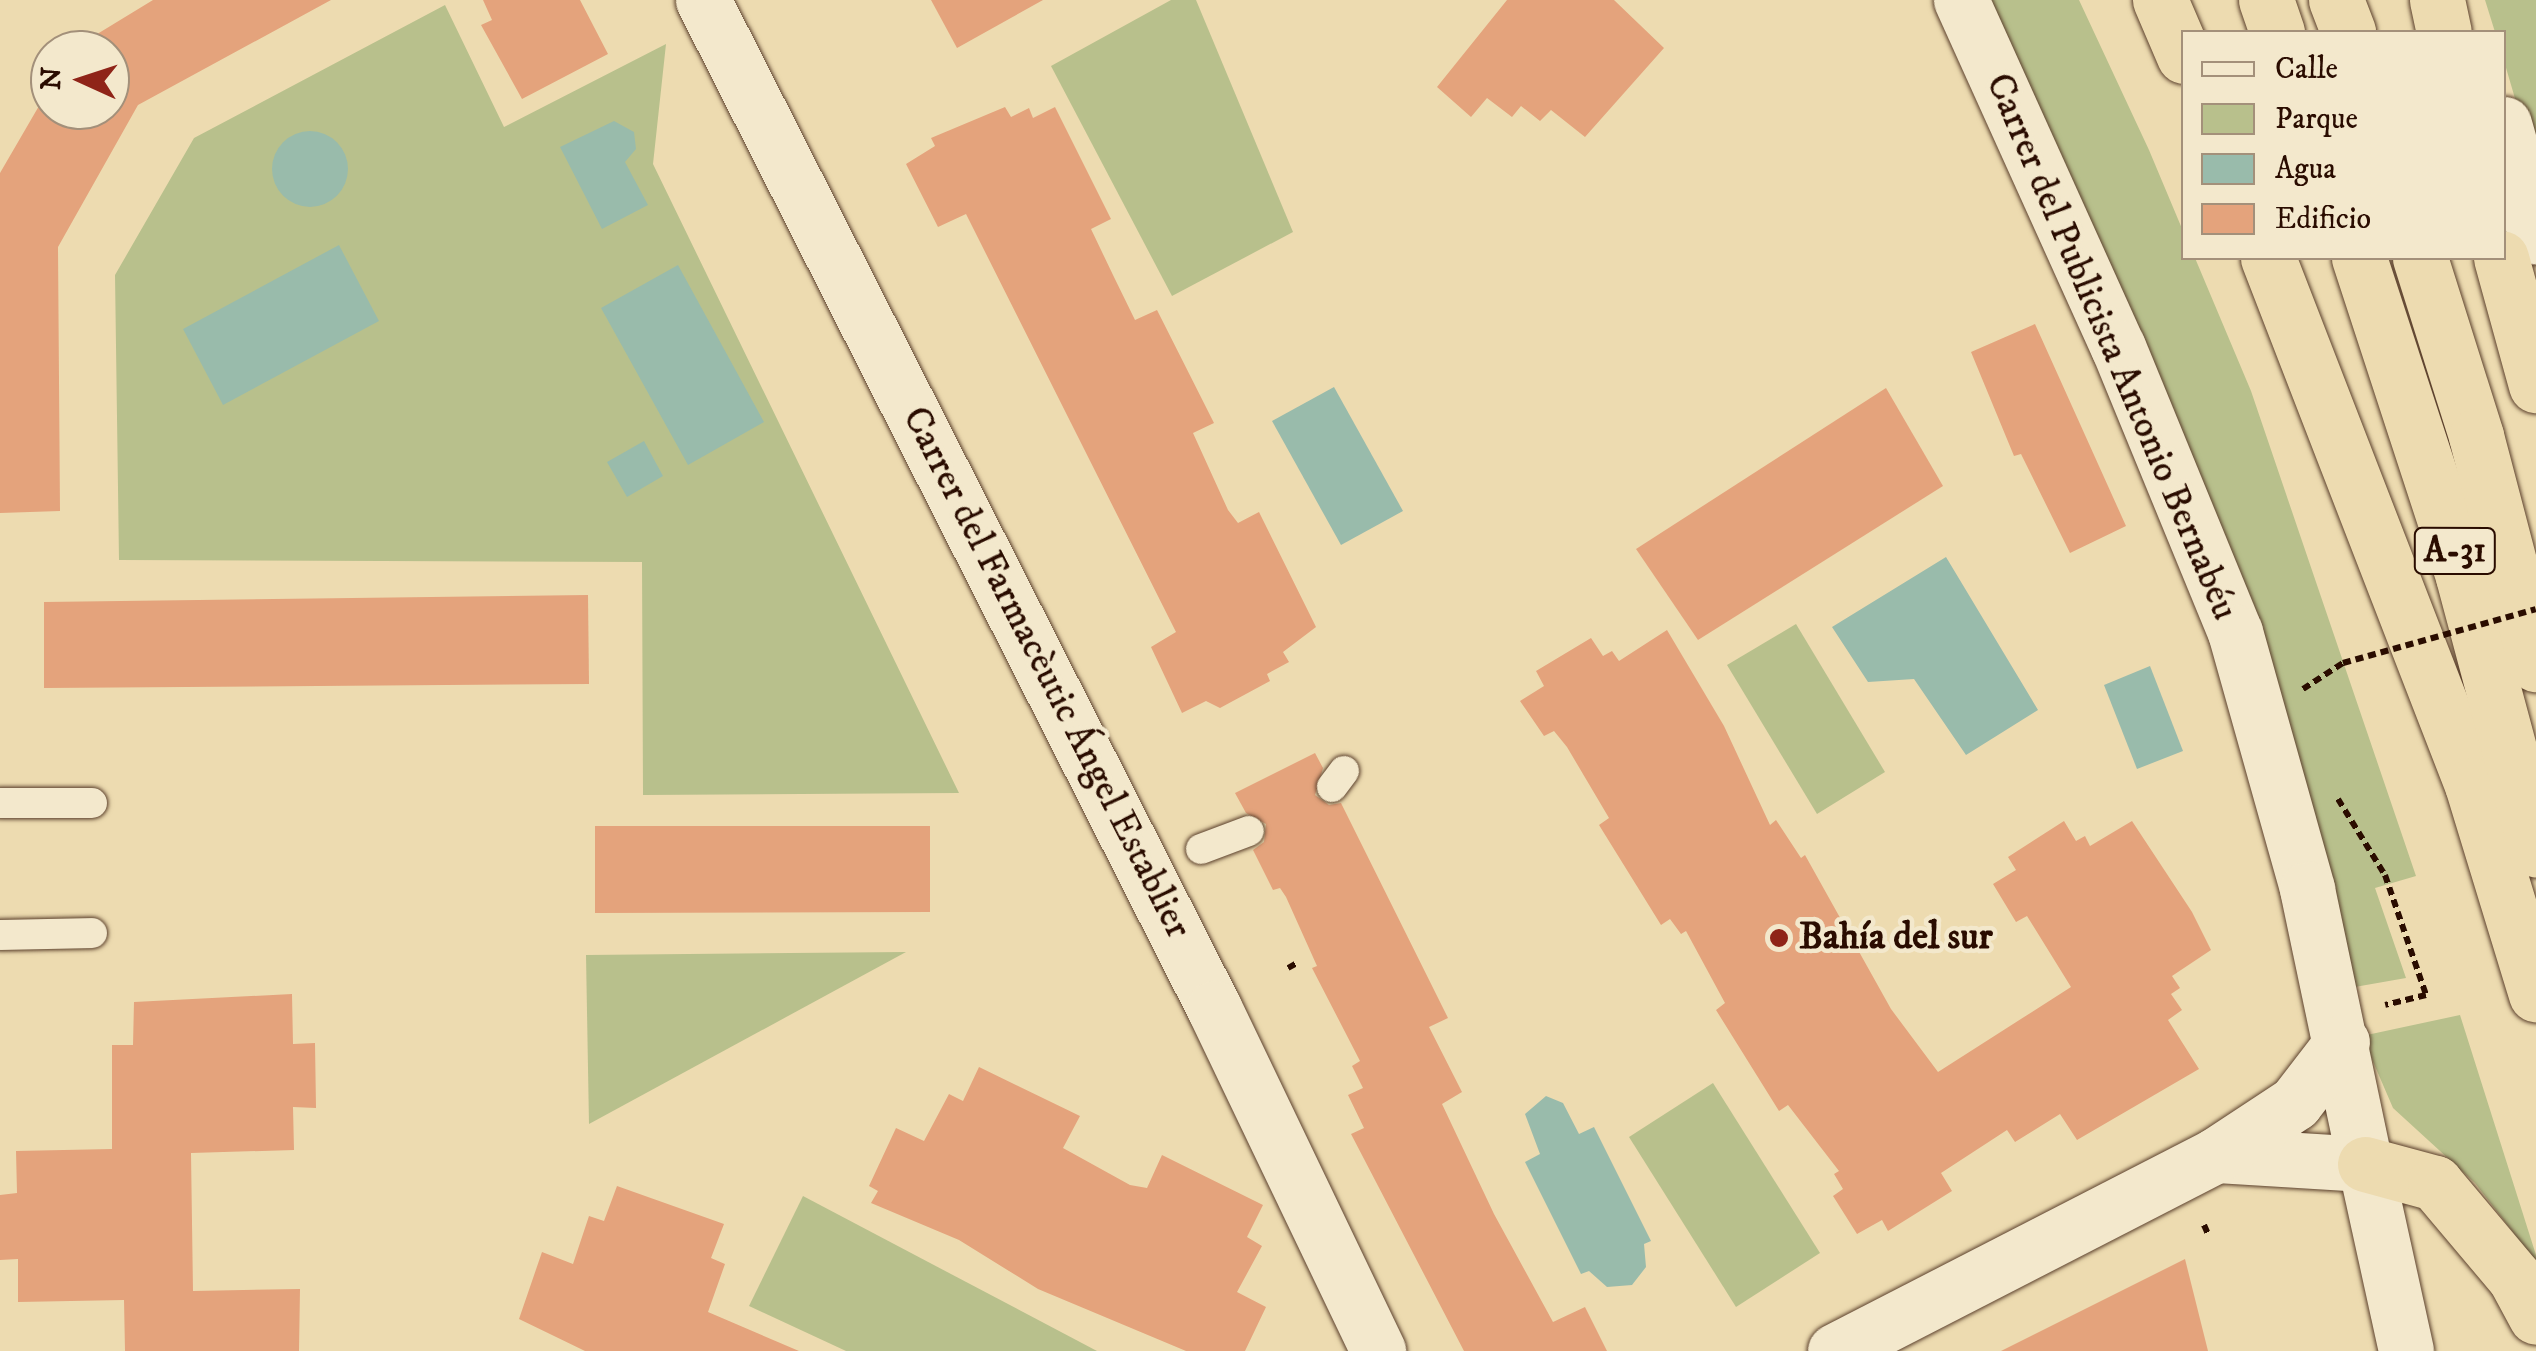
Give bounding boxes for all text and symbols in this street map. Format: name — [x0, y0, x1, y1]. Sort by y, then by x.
north arrow — [30, 30, 130, 130]
legend — [2181, 30, 2506, 260]
text: Calle — [2275, 51, 2338, 88]
text: N — [33, 66, 70, 91]
street label: Carrer del Publicista Antonio Bernabéu — [1975, 67, 2247, 627]
text: Parque — [2275, 101, 2358, 138]
text: Agua — [2275, 151, 2336, 188]
text: Edificio — [2275, 201, 2371, 238]
street label: Carrer del Farmacèutic Ángel Establier — [892, 400, 1200, 946]
road number: A-31 — [2412, 521, 2498, 581]
place label: Bahía del sur — [1799, 915, 1993, 961]
marker: Bahía del sur — [1768, 927, 1790, 949]

